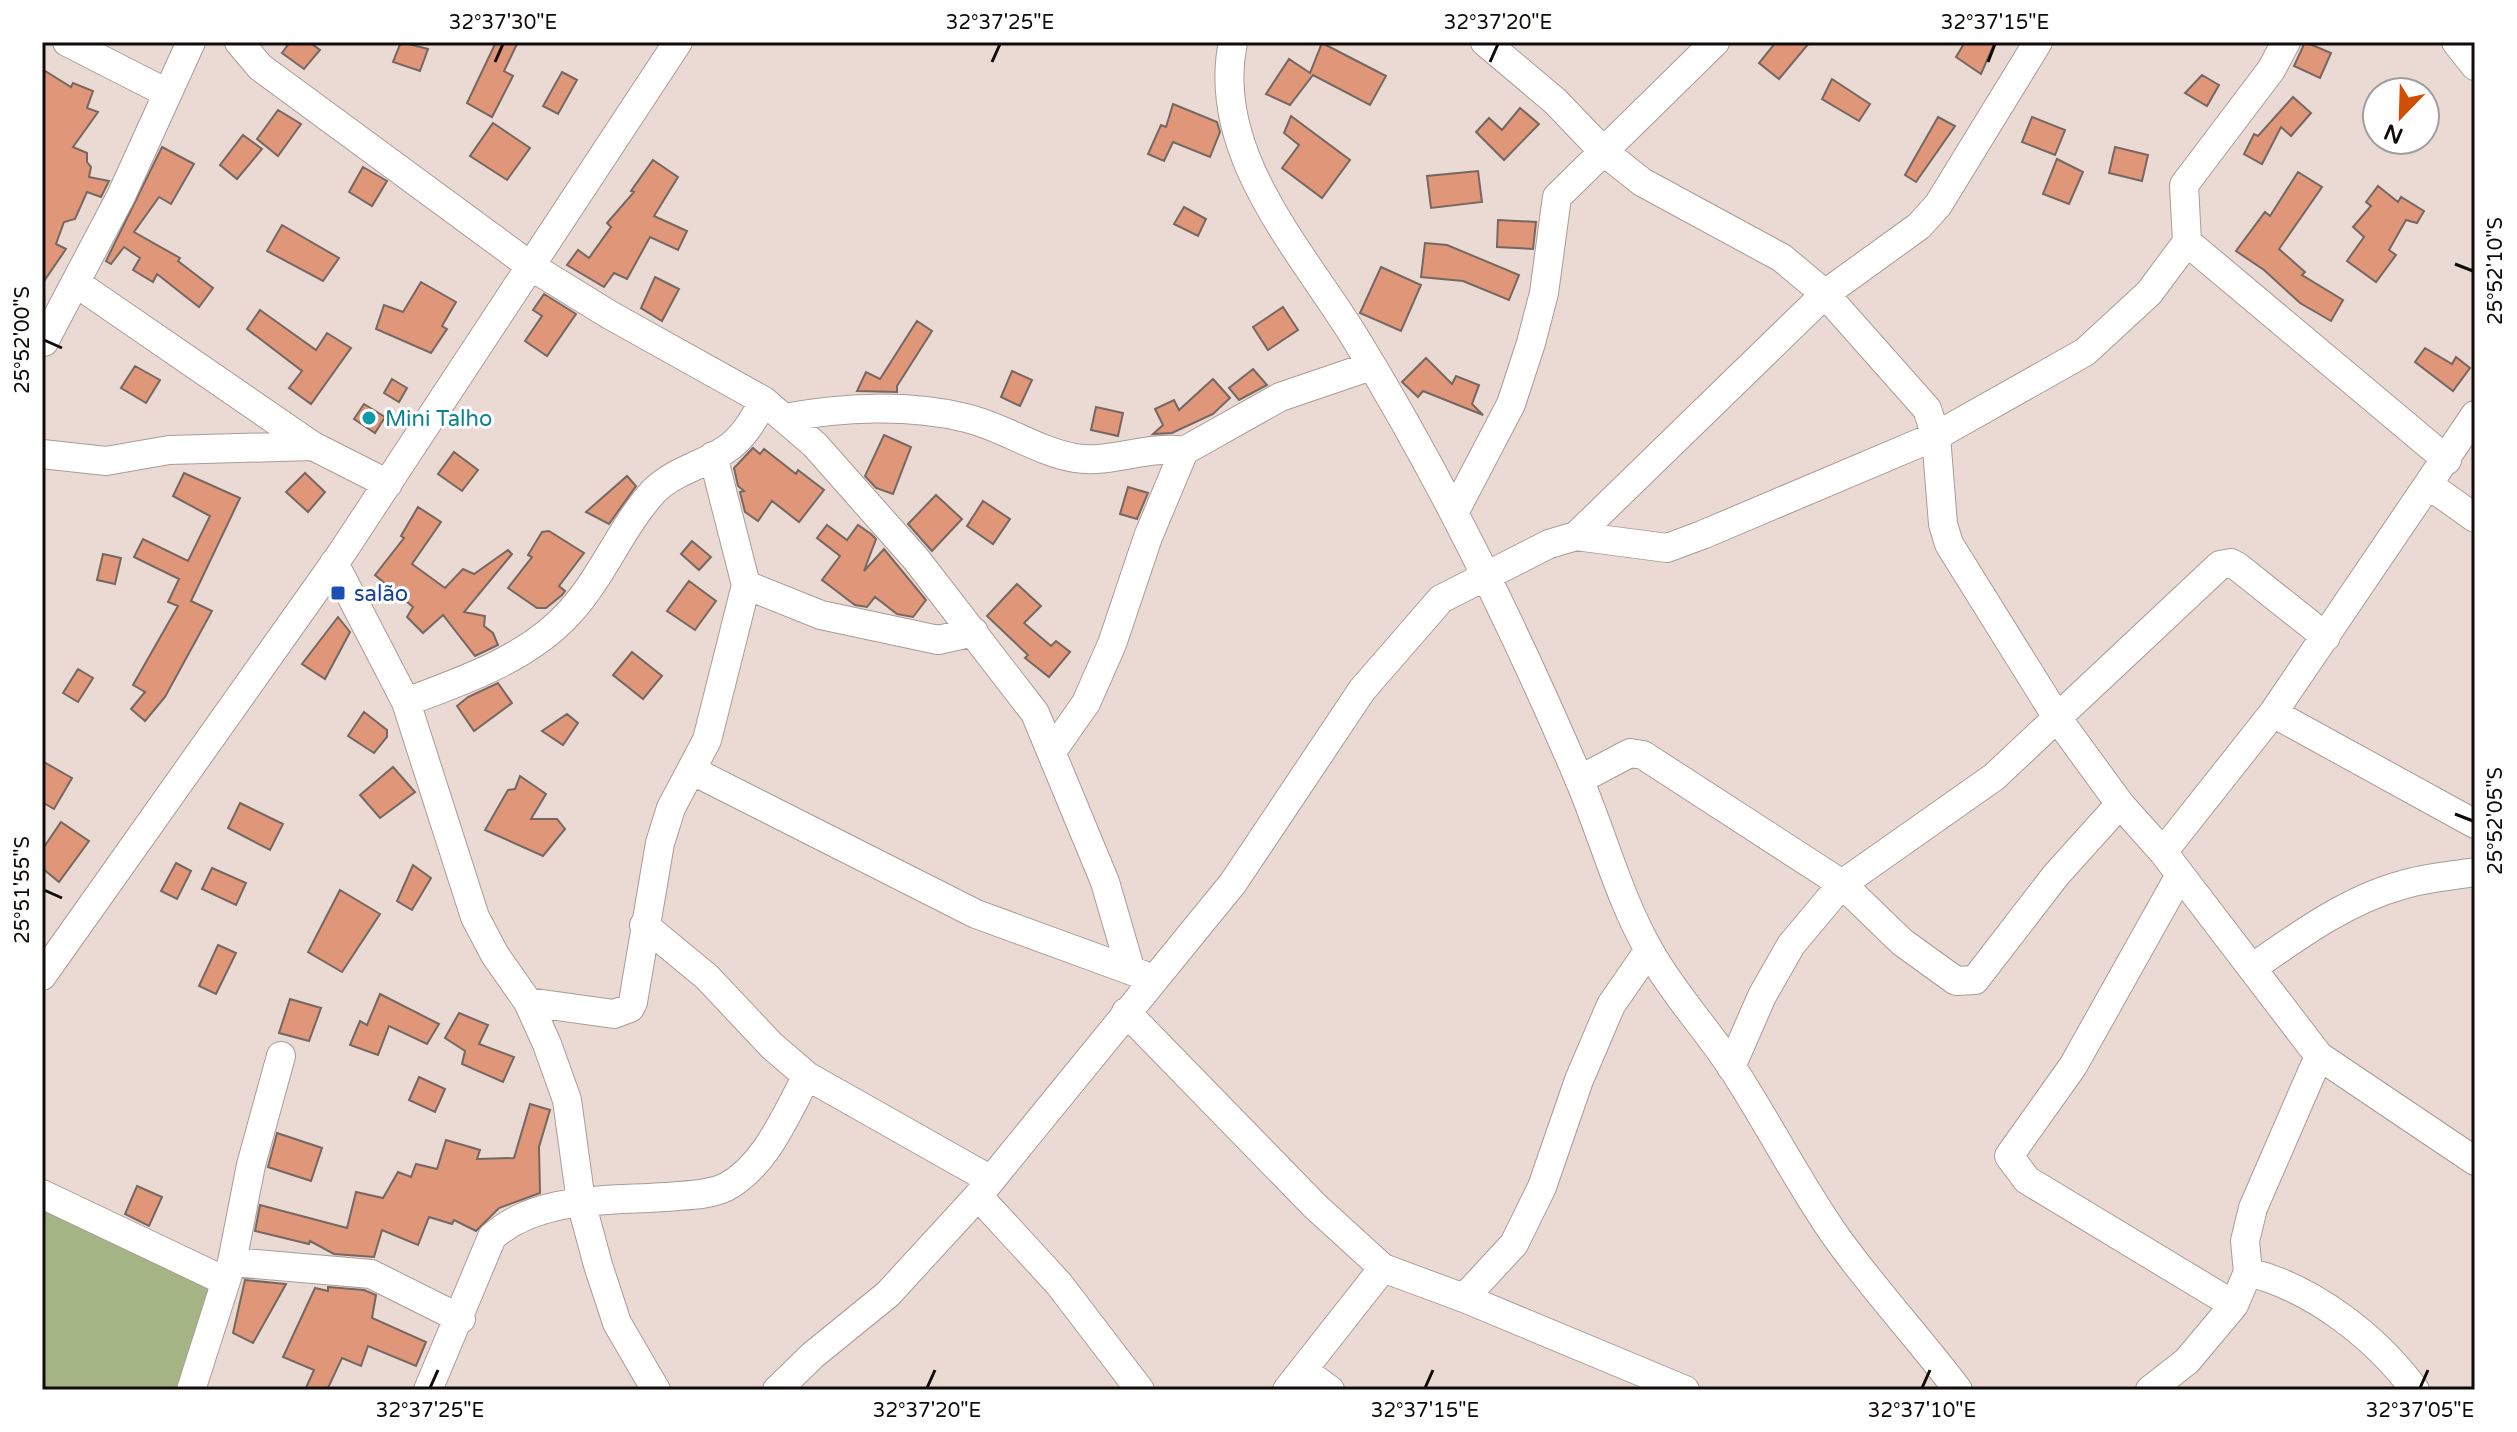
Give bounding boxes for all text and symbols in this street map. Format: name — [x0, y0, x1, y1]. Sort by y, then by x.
text: 32°37'30"E — [449, 11, 557, 35]
text: 32°37'25"E — [946, 11, 1054, 35]
text: 32°37'20"E — [1444, 11, 1552, 35]
text: 32°37'15"E — [1941, 11, 2049, 35]
north arrow — [2361, 76, 2441, 156]
text: N — [2380, 118, 2407, 149]
text: 25°52'10"S — [2484, 217, 2508, 325]
text: 25°52'00"S — [11, 286, 35, 394]
place label: Mini Talho — [385, 406, 492, 432]
marker: Mini Talho — [360, 409, 378, 427]
place label: salão — [354, 581, 408, 607]
marker: salão — [329, 584, 347, 602]
text: 25°52'05"S — [2484, 767, 2508, 875]
text: 25°51'55"S — [11, 836, 35, 944]
text: 32°37'25"E — [376, 1399, 484, 1423]
text: 32°37'20"E — [873, 1399, 981, 1423]
text: 32°37'15"E — [1371, 1399, 1479, 1423]
text: 32°37'10"E — [1868, 1399, 1976, 1423]
text: 32°37'05"E — [2366, 1399, 2474, 1423]

